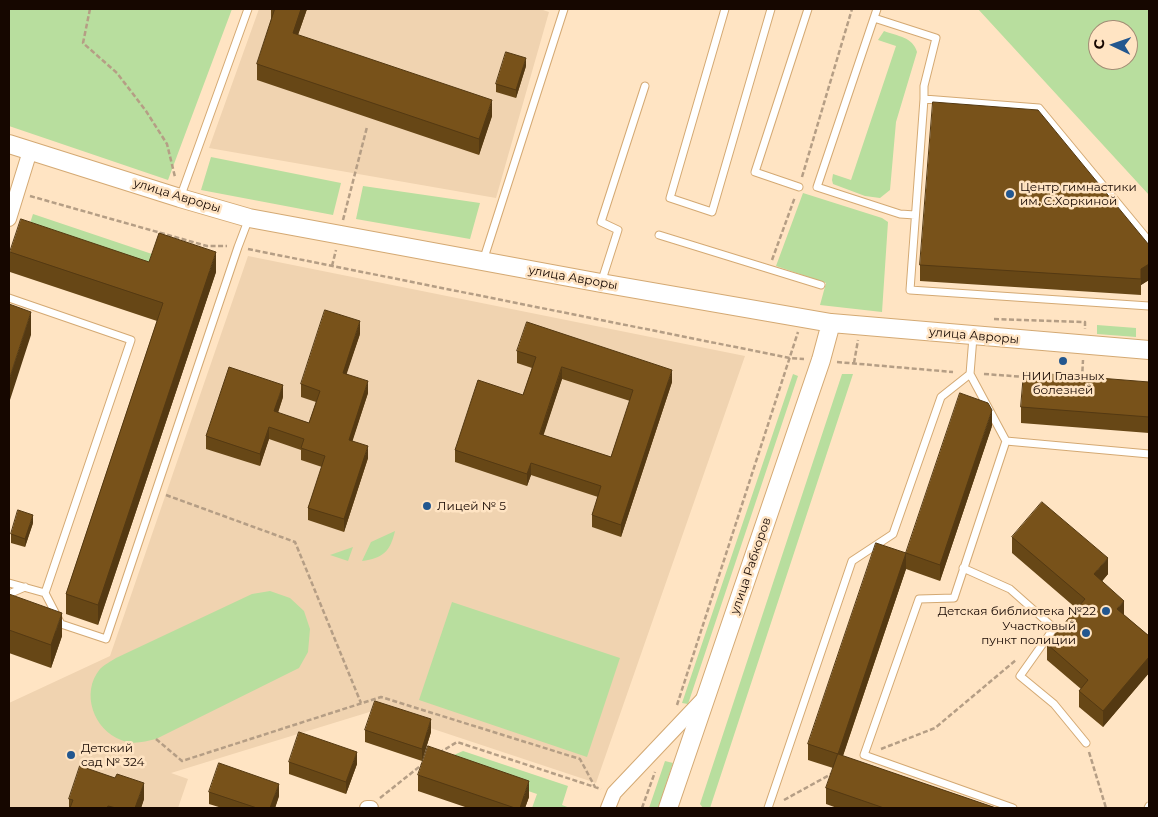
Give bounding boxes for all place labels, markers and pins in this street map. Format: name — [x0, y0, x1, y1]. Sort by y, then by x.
place label: Центр гимнастики им. С.Хоркиной — [1020, 180, 1137, 208]
marker: Центр гимнастики им. С.Хоркиной — [1004, 188, 1016, 200]
marker: НИИ Глазных болезней — [1057, 355, 1069, 367]
place label: НИИ Глазных болезней — [1022, 369, 1104, 397]
place label: Лицей № 5 — [437, 499, 506, 513]
marker: Лицей № 5 — [421, 500, 433, 512]
place label: Детская библиотека №22 — [938, 604, 1096, 618]
marker: Детская библиотека №22 — [1100, 605, 1112, 617]
place label: Участковый пункт полиции — [981, 619, 1076, 647]
marker: Участковый пункт полиции — [1080, 627, 1092, 639]
place label: Детский сад № 324 — [81, 741, 144, 769]
marker: Детский сад № 324 — [65, 749, 77, 761]

